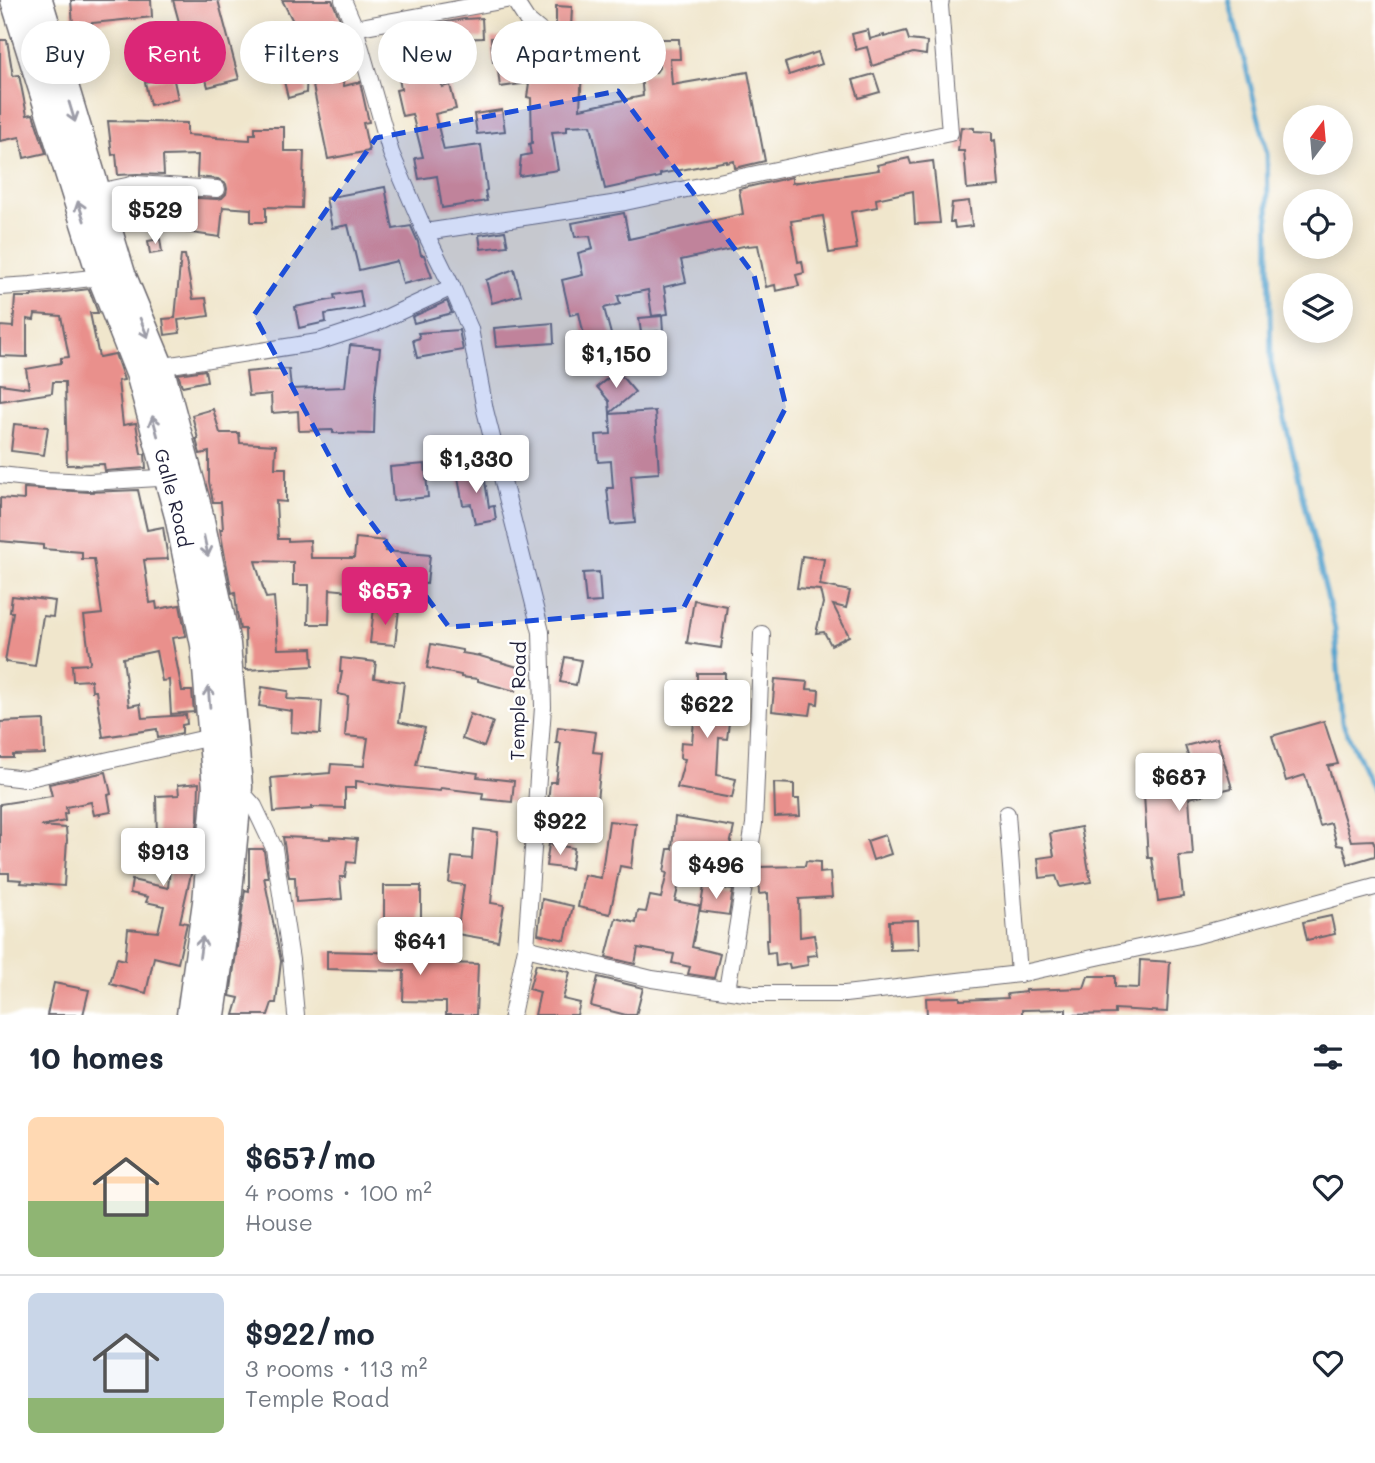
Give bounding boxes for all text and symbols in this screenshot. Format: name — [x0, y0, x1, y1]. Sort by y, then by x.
chip: Buy — [21, 21, 110, 84]
chip: Rent — [124, 21, 226, 84]
chip: Filters — [240, 21, 364, 84]
chip: New — [378, 21, 477, 84]
chip: Apartment — [491, 21, 666, 84]
one-way arrow — [67, 101, 80, 123]
north arrow — [1283, 105, 1353, 175]
map controls — [1283, 105, 1353, 343]
pin: $529 — [114, 187, 196, 246]
button: locate — [1283, 189, 1353, 259]
text: $529 — [128, 194, 182, 224]
one-way arrow — [73, 201, 86, 223]
button: layers — [1283, 273, 1353, 343]
one-way arrow — [138, 317, 151, 338]
pin: $1,150 — [559, 330, 673, 390]
text: $1,150 — [581, 338, 651, 368]
one-way arrow — [147, 415, 160, 437]
pin: $1,330 — [419, 435, 533, 495]
text: $1,330 — [439, 443, 513, 473]
street label: Galle Road — [149, 446, 198, 549]
one-way arrow — [199, 534, 213, 557]
pin: $657 — [344, 568, 426, 627]
text: $657 — [358, 575, 412, 605]
street label: Temple Road — [504, 641, 531, 761]
pin: $622 — [666, 680, 748, 740]
one-way arrow — [202, 686, 215, 709]
text: $622 — [680, 688, 734, 718]
pin: $687 — [1138, 754, 1220, 813]
text: $687 — [1151, 761, 1207, 791]
pin: $922 — [519, 798, 601, 857]
text: $922 — [533, 805, 587, 835]
pin: $913 — [122, 828, 204, 888]
text: $913 — [137, 836, 189, 866]
pin: $496 — [675, 842, 757, 901]
text: $496 — [688, 849, 744, 879]
pin: $641 — [379, 918, 461, 977]
text: $641 — [394, 925, 446, 955]
one-way arrow — [194, 937, 207, 959]
text: 10 homes — [28, 1037, 164, 1077]
icon: filters — [1309, 1038, 1347, 1076]
text: $657/mo — [245, 1137, 375, 1177]
icon: home — [84, 1145, 168, 1229]
icon: heart — [1309, 1168, 1347, 1206]
text: 4 rooms · 100 m² — [245, 1177, 432, 1207]
text: House — [245, 1207, 313, 1237]
text: $922/mo — [245, 1313, 375, 1353]
icon: home — [84, 1321, 168, 1405]
icon: heart — [1309, 1344, 1347, 1382]
text: 3 rooms · 113 m² — [245, 1353, 427, 1383]
text: Temple Road — [245, 1383, 389, 1413]

